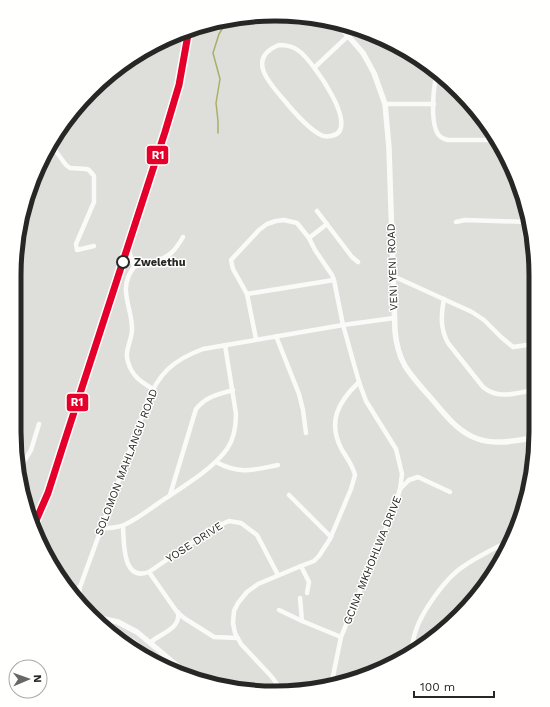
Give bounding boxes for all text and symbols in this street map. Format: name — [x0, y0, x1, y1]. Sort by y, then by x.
line badge: R1 — [146, 145, 169, 165]
text: R1 — [152, 149, 164, 162]
street label: VENI YENI ROAD — [384, 223, 401, 311]
marker: Zwelethu — [116, 255, 130, 269]
place label: Zwelethu — [134, 256, 186, 269]
street label: SOLOMON MAHLANGU ROAD — [92, 387, 160, 537]
line badge: R1 — [66, 393, 89, 412]
text: R1 — [71, 396, 83, 409]
street label: GCINA MKHOHLWA DRIVE — [341, 494, 404, 626]
street label: YOSE DRIVE — [164, 519, 225, 566]
north arrow — [8, 659, 48, 699]
scale bar — [414, 673, 494, 699]
text: N — [31, 674, 44, 683]
text: 100 m — [420, 680, 455, 694]

